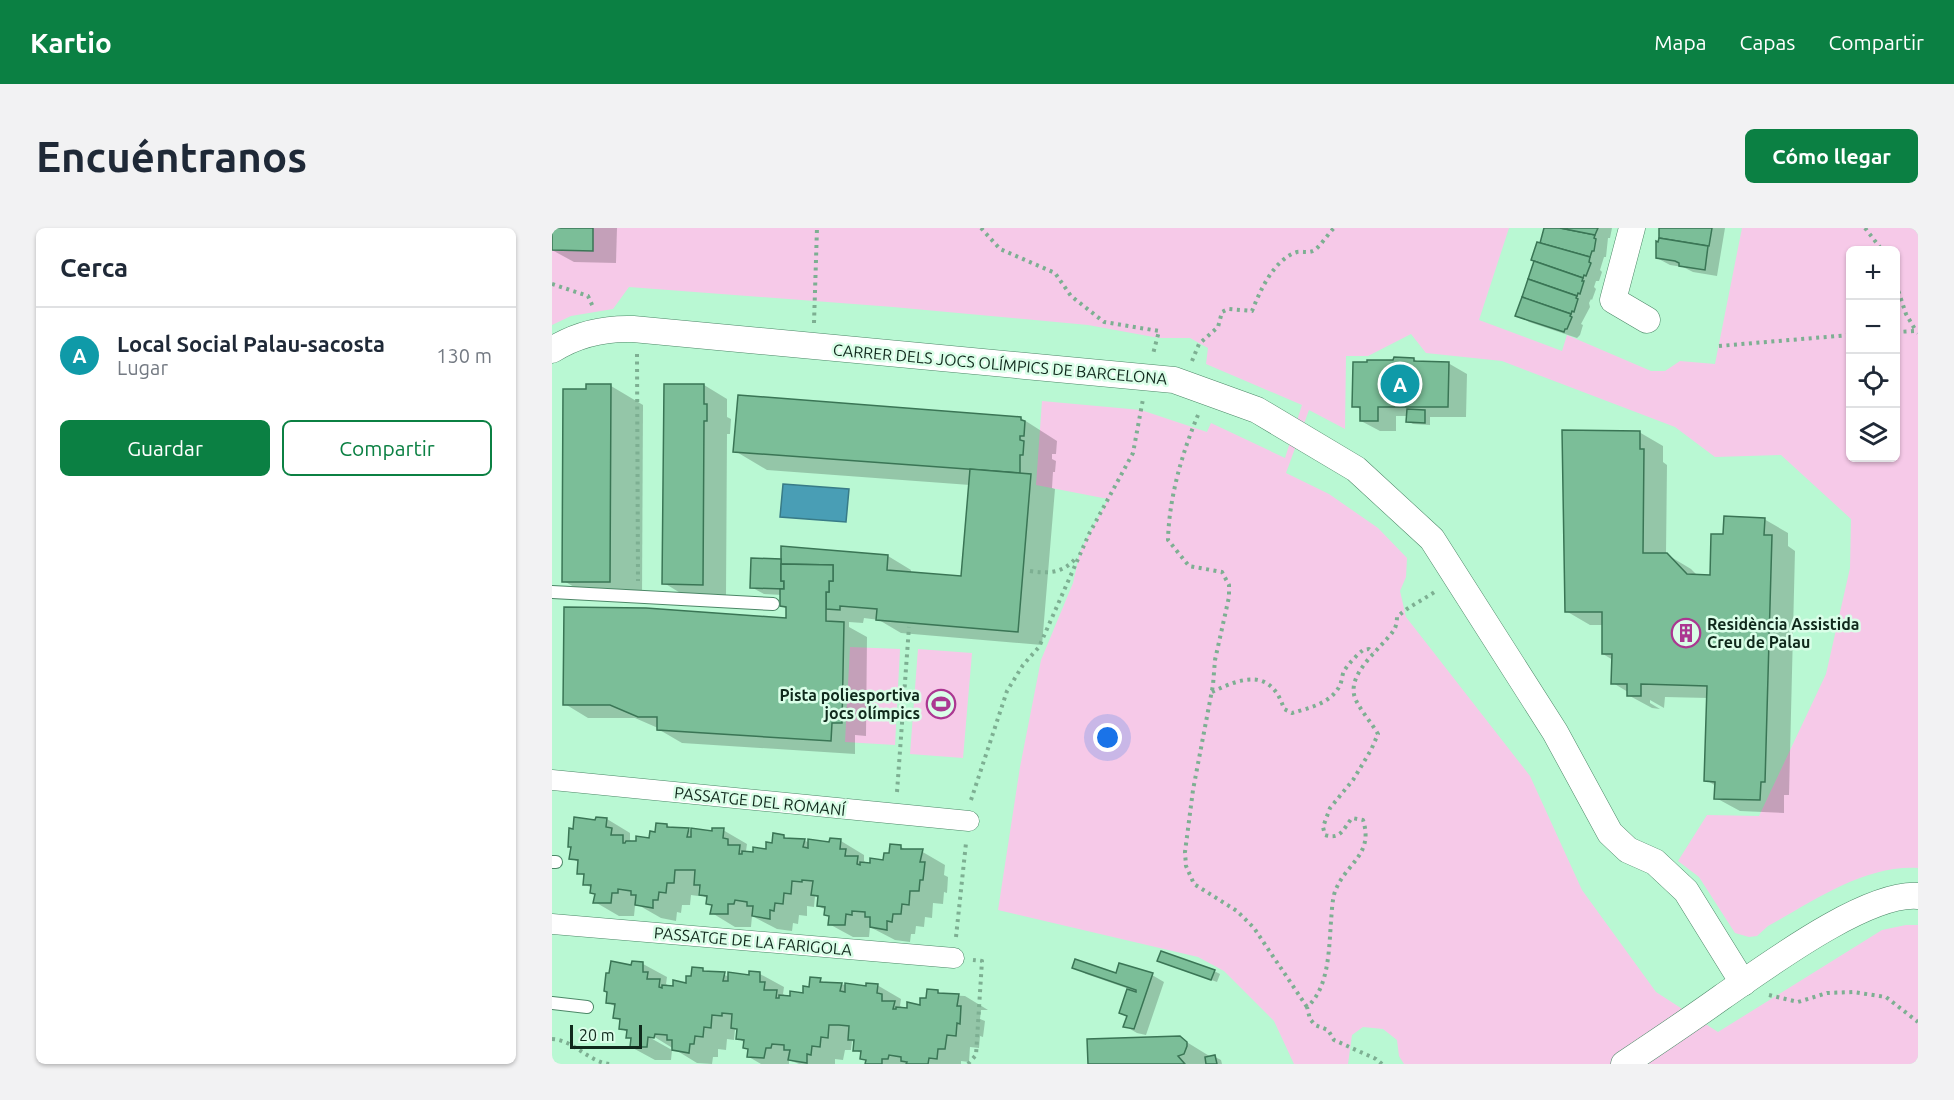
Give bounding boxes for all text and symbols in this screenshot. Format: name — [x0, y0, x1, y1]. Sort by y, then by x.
text: Kartio — [30, 27, 112, 58]
text: Mapa — [1654, 30, 1706, 54]
text: Capas — [1739, 30, 1795, 54]
text: Compartir — [1828, 30, 1924, 54]
button: Cómo llegar — [1745, 129, 1918, 183]
text: Encuéntranos — [36, 133, 307, 180]
map controls — [1846, 246, 1900, 462]
button: + — [1846, 246, 1900, 300]
text: Cerca — [60, 253, 128, 282]
button: − — [1846, 300, 1900, 354]
text: Local Social Palau-sacosta — [117, 331, 385, 356]
street label: CARRER DELS JOCS OLÍMPICS DE BARCELONA — [832, 338, 1169, 388]
text: A — [72, 344, 87, 367]
text: 130 m — [436, 344, 492, 367]
button: locate — [1846, 354, 1900, 408]
text: Lugar — [117, 356, 168, 379]
pin: A — [1380, 362, 1420, 406]
button: layers — [1846, 408, 1900, 462]
button: Guardar — [60, 420, 270, 476]
button: Compartir — [282, 420, 492, 476]
place label: Residència Assistida Creu de Palau — [1707, 615, 1859, 651]
building icon: Residència Assistida Creu de Palau — [1670, 617, 1702, 649]
place label: Pista poliesportiva jocs olímpics — [779, 686, 920, 722]
sports icon: Pista poliesportiva jocs olímpics — [925, 688, 957, 720]
your location — [1093, 723, 1122, 752]
street label: PASSATGE DEL ROMANÍ — [674, 781, 848, 819]
street label: PASSATGE DE LA FARIGOLA — [653, 923, 853, 959]
scale bar — [570, 1022, 642, 1050]
text: 20 m — [579, 1026, 615, 1044]

